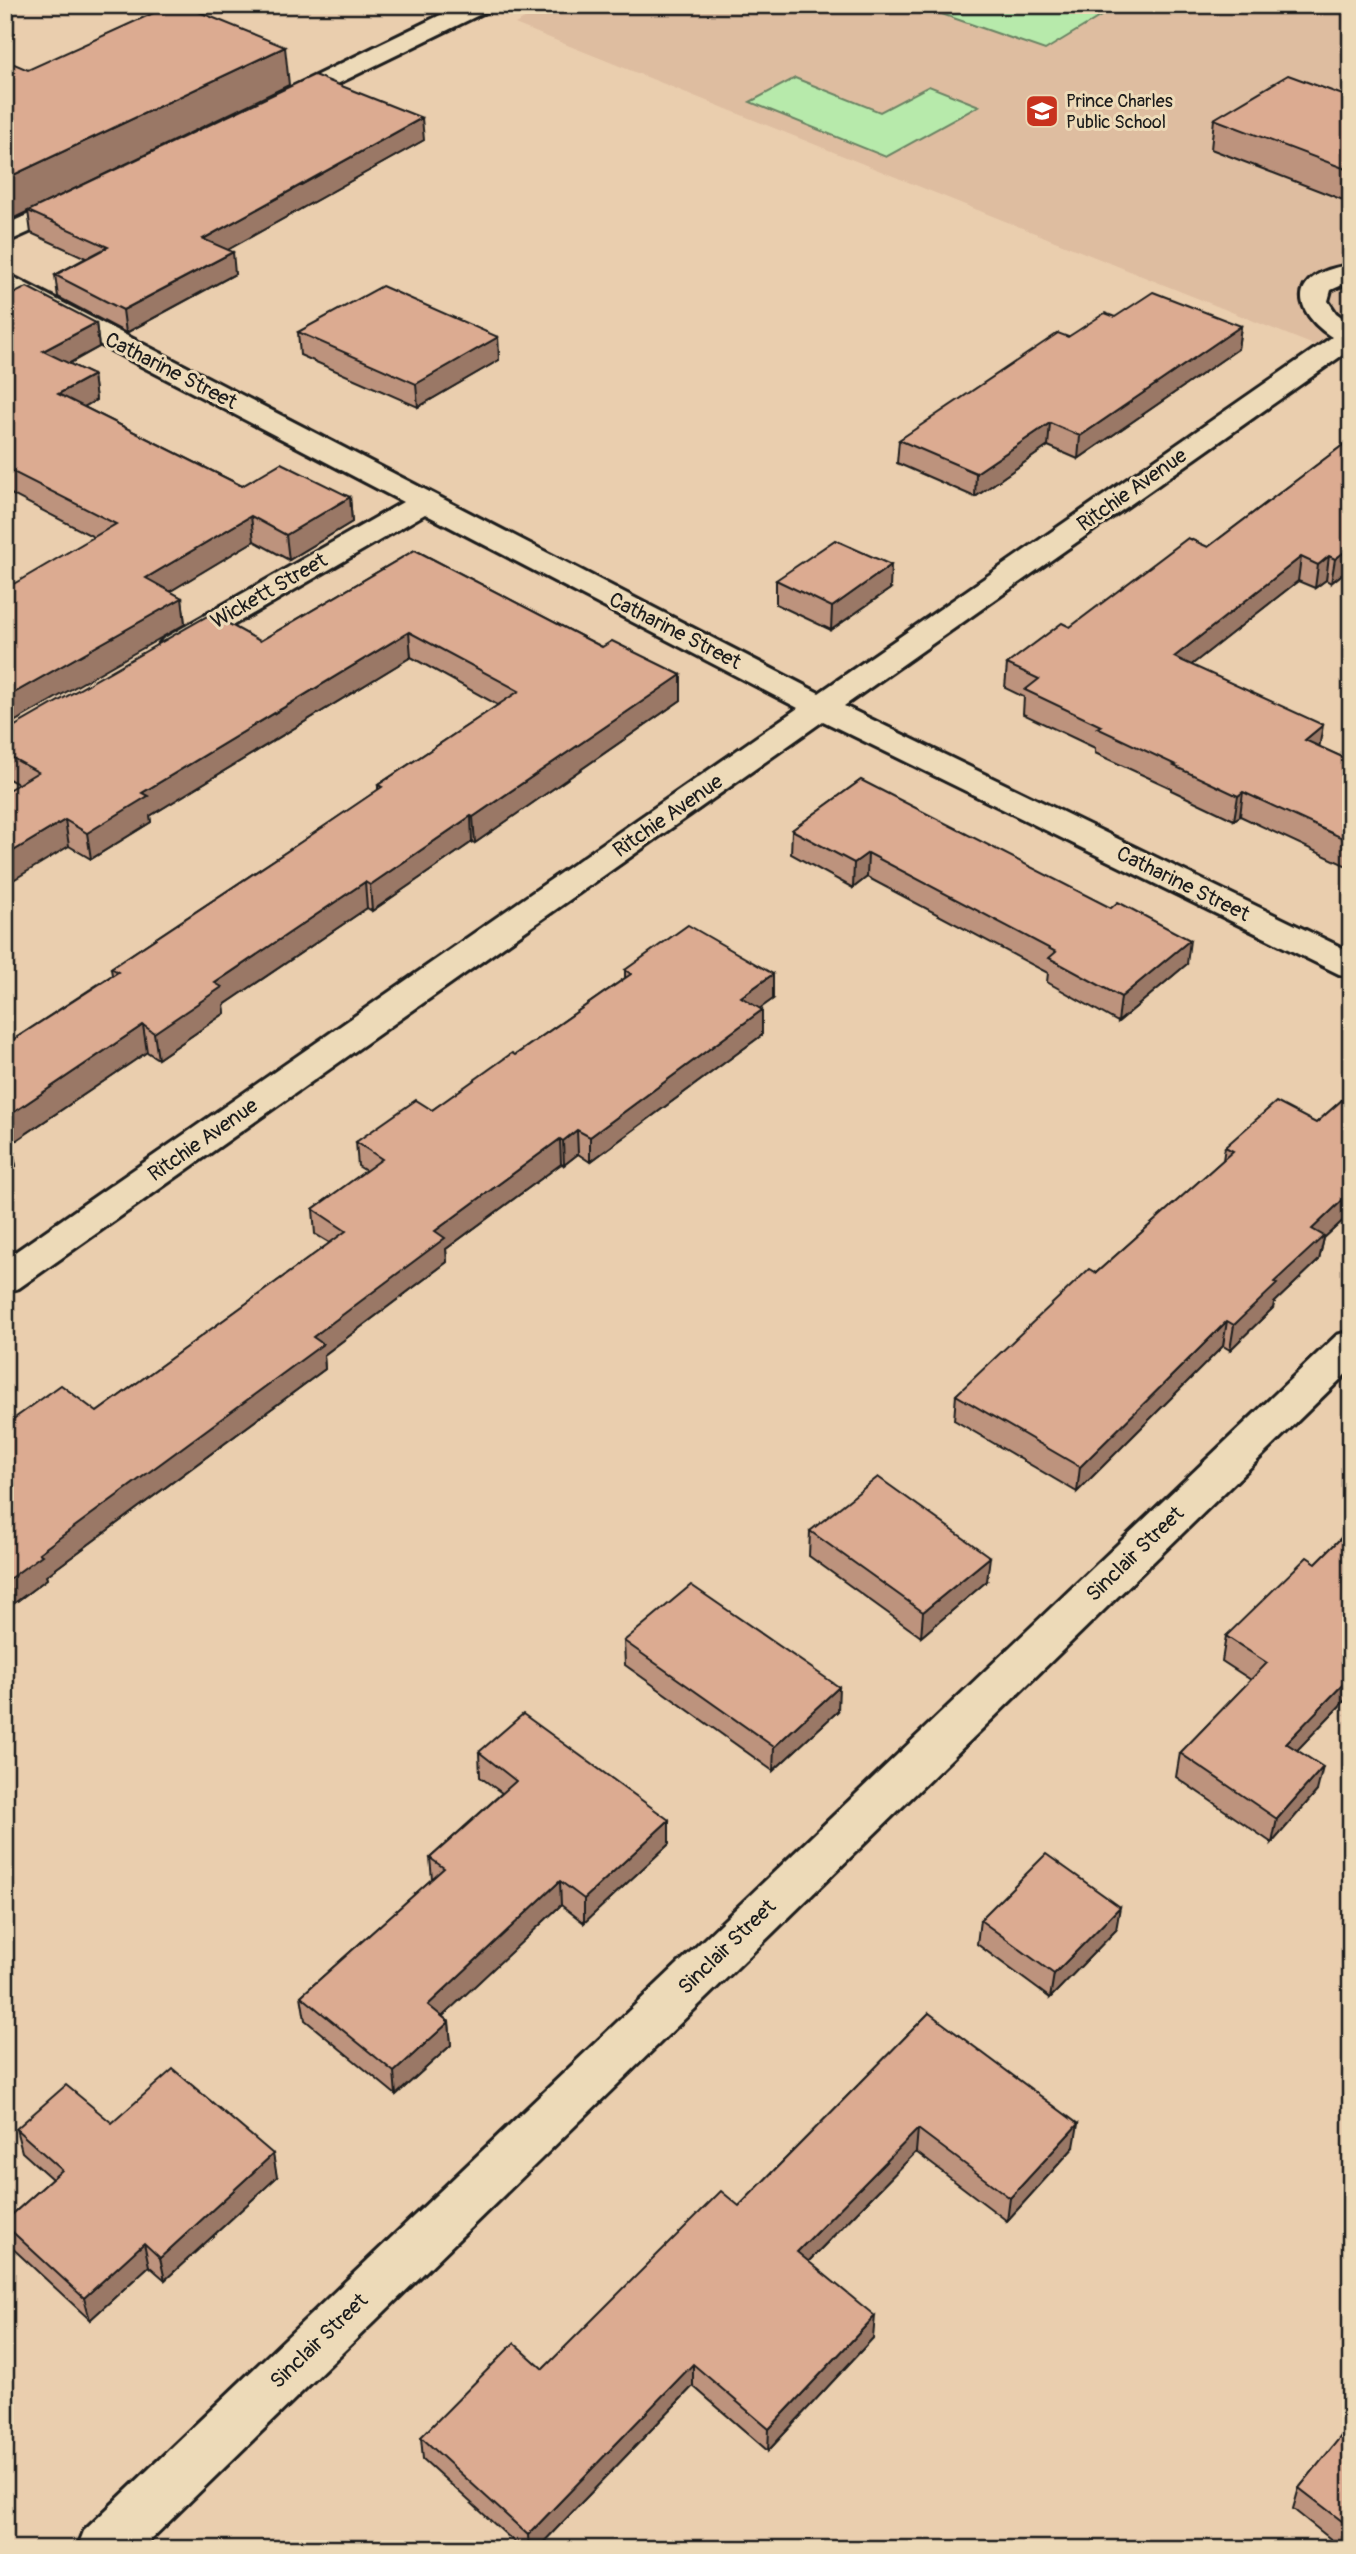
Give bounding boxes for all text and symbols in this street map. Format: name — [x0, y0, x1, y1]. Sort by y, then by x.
place label: Prince Charles Public School — [1066, 90, 1173, 134]
school or university icon: Prince Charles Public School — [1023, 92, 1061, 130]
street label: Catharine Street — [100, 326, 242, 416]
street label: Ritchie Avenue — [1072, 442, 1193, 538]
street label: Wickett Street — [206, 547, 332, 635]
street label: Catharine Street — [604, 586, 746, 676]
street label: Ritchie Avenue — [608, 768, 729, 864]
street label: Catharine Street — [1112, 840, 1255, 928]
street label: Ritchie Avenue — [143, 1092, 264, 1188]
street label: Sinclair Street — [1080, 1500, 1190, 1607]
street label: Sinclair Street — [672, 1893, 782, 2000]
street label: Sinclair Street — [264, 2287, 374, 2394]

